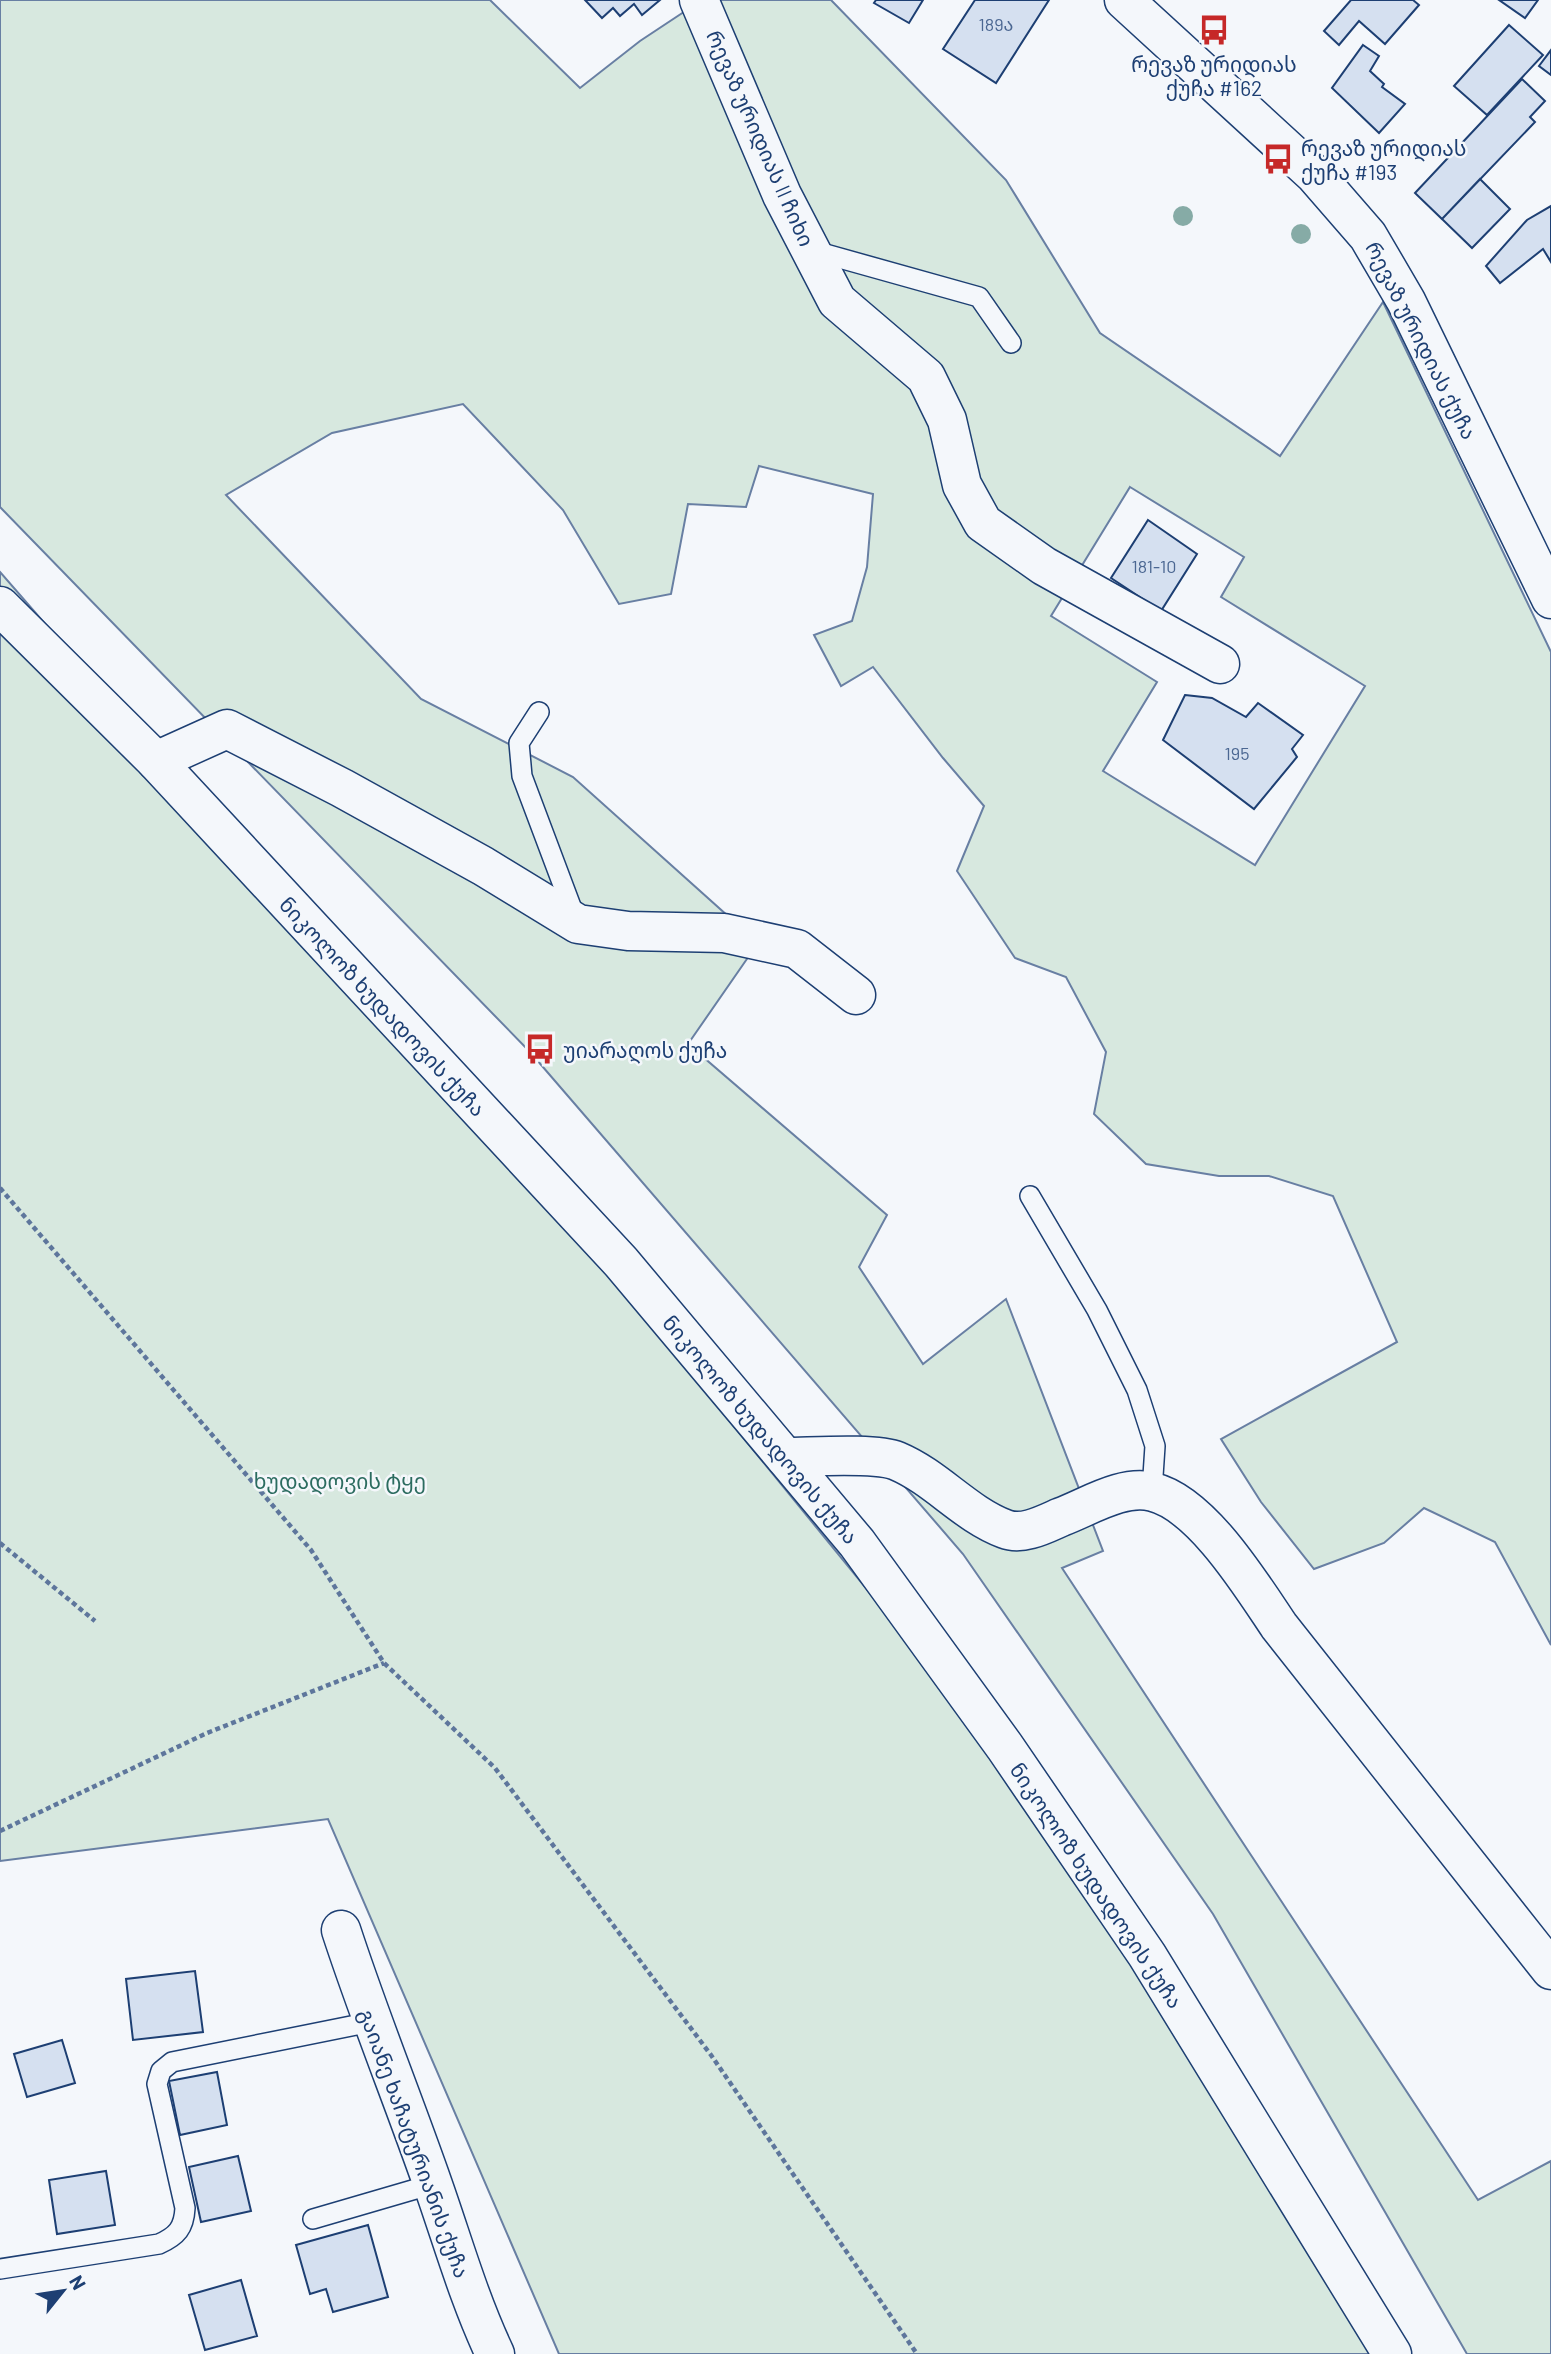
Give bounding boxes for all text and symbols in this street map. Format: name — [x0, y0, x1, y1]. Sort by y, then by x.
house number: 189ა — [979, 13, 1013, 35]
bus stop icon: რევაზ ურიდიას ქუჩა #162 — [1197, 13, 1231, 47]
street label: რევაზ ურიდიას II ჩიხი — [700, 26, 820, 251]
place label: რევაზ ურიდიას ქუჩა #162 — [1131, 51, 1297, 101]
place label: რევაზ ურიდიას ქუჩა #193 — [1301, 135, 1466, 185]
bus stop icon: რევაზ ურიდიას ქუჩა #193 — [1261, 142, 1295, 176]
street label: რევაზ ურიდიას ქუჩა — [1359, 237, 1483, 444]
house number: 181-10 — [1131, 555, 1177, 577]
house number: 195 — [1225, 742, 1249, 764]
street label: ნიკოლოზ ხუდადოვის ქუჩა — [273, 891, 491, 1122]
bus stop icon: უიარაღოს ქუჩა — [523, 1032, 557, 1066]
place label: უიარაღოს ქუჩა — [563, 1037, 727, 1064]
street label: ნიკოლოზ ხუდადოვის ქუჩა — [656, 1310, 864, 1550]
park label: ხუდადოვის ტყე — [254, 1468, 426, 1495]
street label: ნიკოლოზ ხუდადოვის ქუჩა — [1004, 1758, 1189, 2014]
street label: გაიანე ხაჩატურიანის ქუჩა — [354, 2005, 475, 2281]
north arrow — [28, 2256, 98, 2326]
text: N — [65, 2271, 91, 2293]

